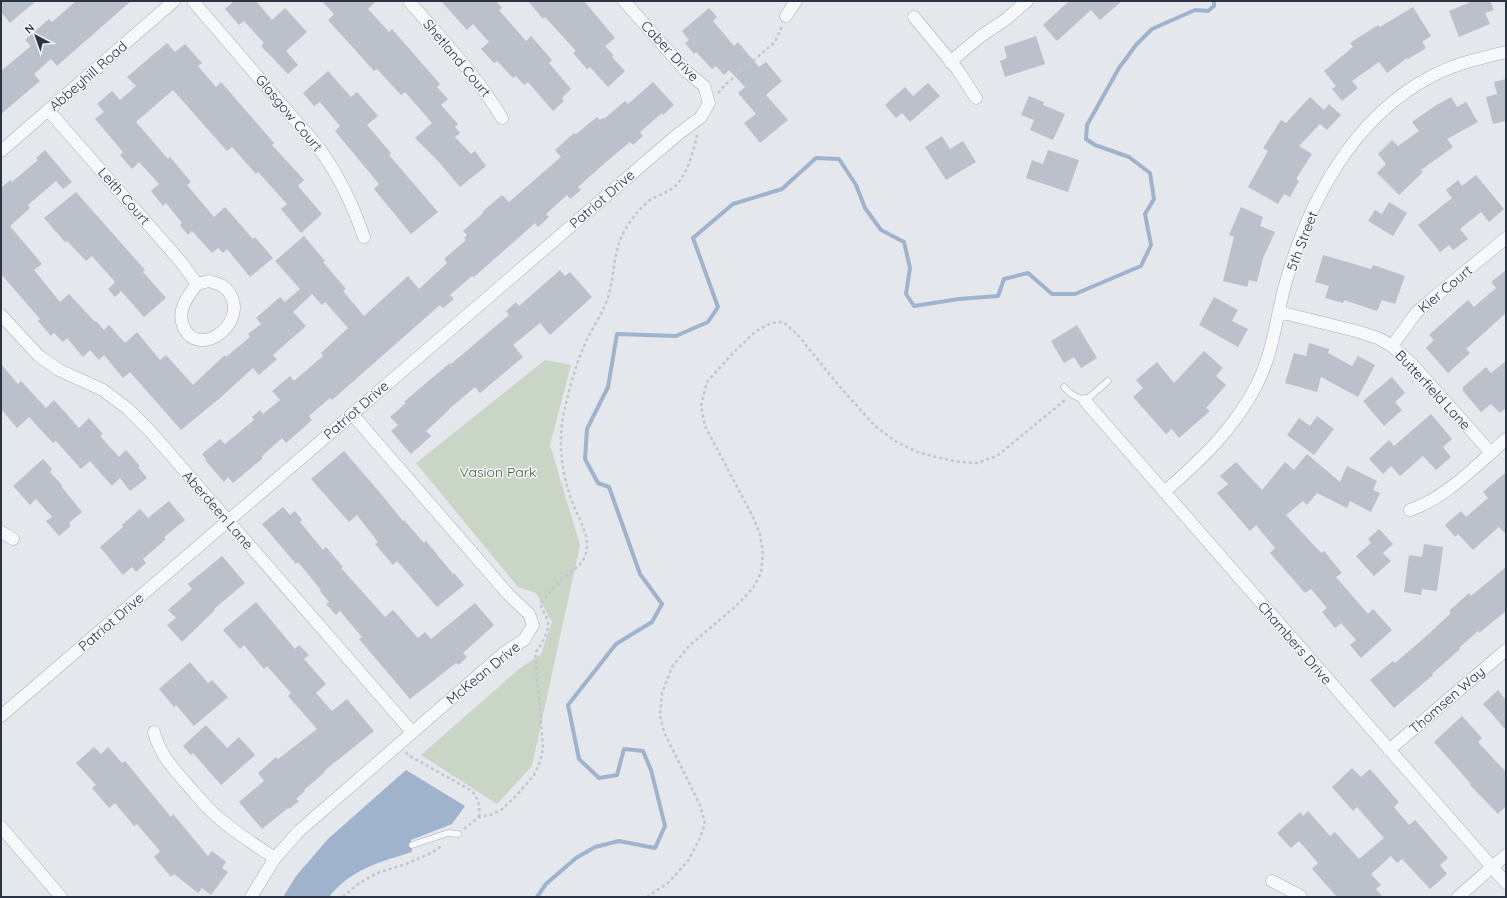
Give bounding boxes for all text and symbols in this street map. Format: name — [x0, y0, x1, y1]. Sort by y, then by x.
street label: Shetland Court — [419, 15, 495, 101]
north arrow — [16, 16, 56, 56]
street label: Caber Drive — [637, 17, 703, 85]
text: N — [22, 21, 37, 36]
street label: Abbeyhill Road — [45, 37, 131, 115]
street label: Glasgow Court — [252, 71, 327, 155]
street label: Leith Court — [94, 163, 154, 229]
street label: Patriot Drive — [566, 166, 638, 232]
street label: 5th Street — [1282, 208, 1322, 273]
street label: Kier Court — [1414, 261, 1476, 317]
street label: Butterfield Lane — [1391, 346, 1475, 434]
street label: Patriot Drive — [320, 377, 392, 443]
park label: Vasion Park — [459, 463, 537, 481]
street label: Aberdeen Lane — [179, 467, 257, 553]
street label: Patriot Drive — [75, 589, 147, 655]
street label: Chambers Drive — [1254, 598, 1336, 688]
street label: McKean Drive — [442, 638, 524, 708]
street label: Thomsen Way — [1406, 662, 1488, 738]

